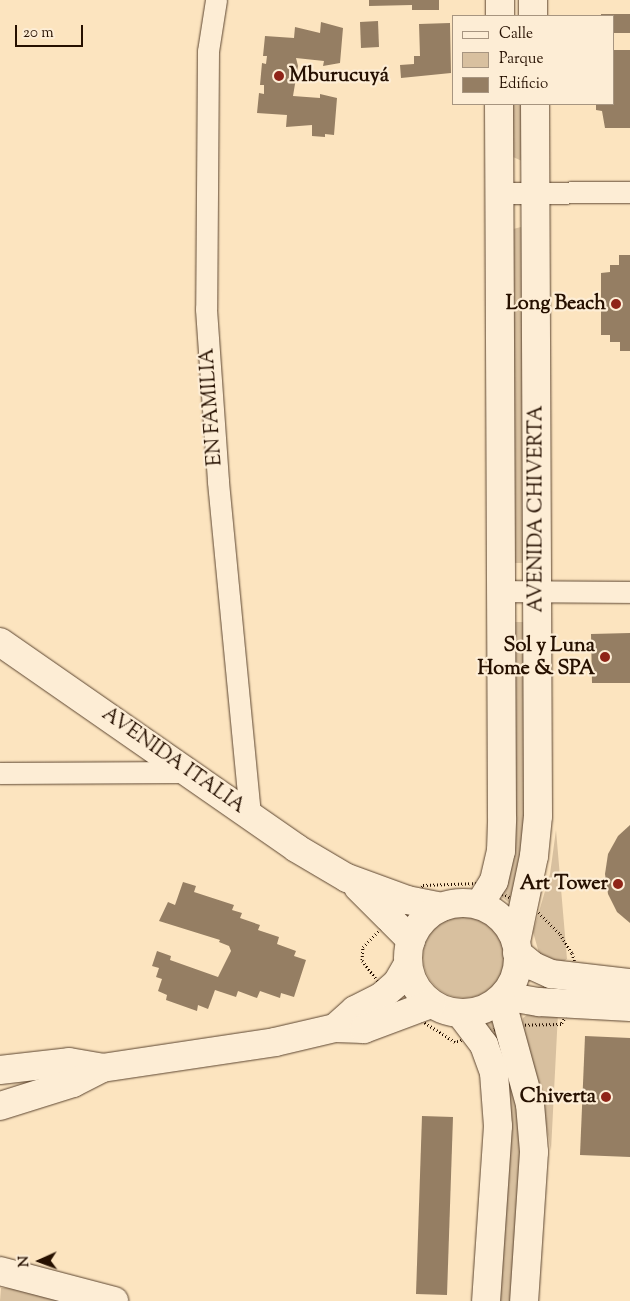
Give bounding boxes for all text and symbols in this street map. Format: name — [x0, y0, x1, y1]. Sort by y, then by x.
scale bar — [18, 15, 85, 47]
legend — [452, 15, 615, 105]
text: 20 m — [23, 23, 54, 44]
text: Calle — [499, 24, 533, 45]
text: Parque — [499, 49, 543, 70]
place label: Mburucuyá — [289, 64, 389, 88]
marker: Mburucuyá — [273, 70, 285, 82]
text: Edificio — [499, 74, 548, 95]
place label: Long Beach — [506, 292, 606, 316]
marker: Long Beach — [610, 298, 622, 310]
street label: EN FAMILIA — [196, 347, 228, 467]
street label: AVENIDA CHIVERTA — [525, 405, 549, 613]
place label: Sol y Luna Home & SPA — [478, 634, 595, 681]
marker: Sol y Luna Home & SPA — [599, 651, 611, 663]
street label: AVENIDA ITALIA — [97, 703, 249, 819]
place label: Art Tower — [520, 872, 608, 896]
marker: Art Tower — [612, 878, 624, 890]
place label: Chiverta — [520, 1085, 596, 1109]
marker: Chiverta — [600, 1091, 612, 1103]
north arrow — [15, 1236, 65, 1286]
text: N — [15, 1256, 35, 1267]

